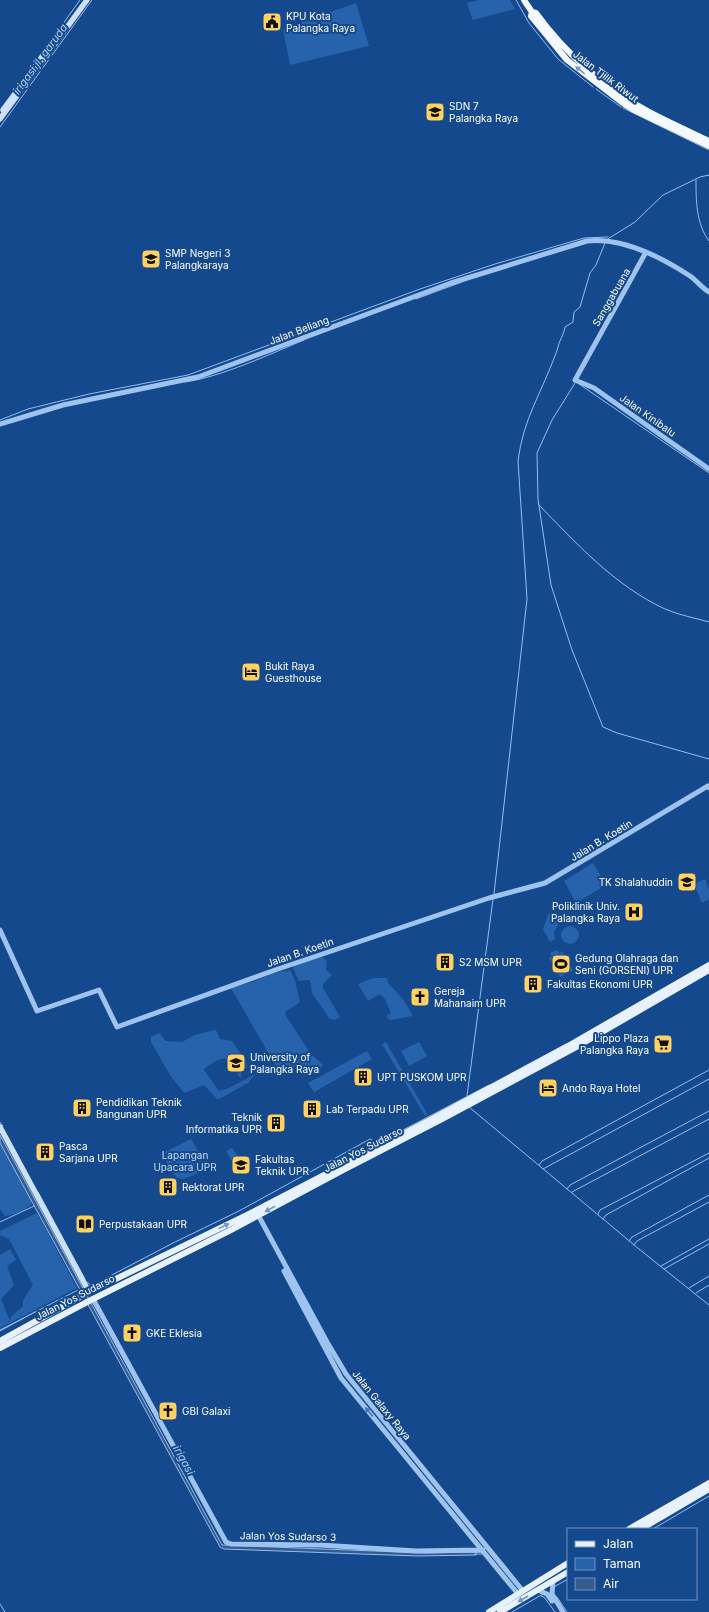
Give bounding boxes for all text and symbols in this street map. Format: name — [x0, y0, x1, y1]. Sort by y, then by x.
place label: KPU Kota Palangka Raya — [286, 10, 355, 34]
public building icon: KPU Kota Palangka Raya — [261, 11, 283, 33]
water label: irigasi jl. garuda — [10, 21, 70, 97]
street label: Jalan Tjilik Riwut — [571, 48, 642, 105]
one-way arrow — [574, 65, 585, 74]
place label: SDN 7 Palangka Raya — [449, 100, 518, 124]
school or university icon: SDN 7 Palangka Raya — [424, 101, 446, 123]
place label: SMP Negeri 3 Palangkaraya — [165, 247, 230, 271]
school or university icon: SMP Negeri 3 Palangkaraya — [140, 248, 162, 270]
street label: Sanggabuana — [590, 266, 632, 328]
street label: Jalan Beliang — [267, 313, 331, 347]
street label: Jalan Kinibalu — [618, 391, 678, 439]
place label: Bukit Raya Guesthouse — [265, 660, 322, 684]
hotel icon: Bukit Raya Guesthouse — [240, 661, 262, 683]
street label: Jalan B. Koetin — [568, 817, 634, 863]
school or university icon: TK Shalahuddin — [676, 871, 698, 893]
place label: TK Shalahuddin — [599, 876, 673, 888]
place label: Poliklinik Univ. Palangka Raya — [551, 900, 620, 924]
hospital icon: Poliklinik Univ. Palangka Raya — [623, 901, 645, 923]
street label: Jalan B. Koetin — [265, 935, 335, 969]
building icon: S2 MSM UPR — [434, 951, 456, 973]
place label: Gedung Olahraga dan Seni (GORSENI) UPR — [575, 952, 678, 976]
sports icon: Gedung Olahraga dan Seni (GORSENI) UPR — [550, 953, 572, 975]
place label: S2 MSM UPR — [459, 956, 522, 968]
building icon: Fakultas Ekonomi UPR — [522, 973, 544, 995]
place label: Fakultas Ekonomi UPR — [547, 978, 653, 990]
place label: Gereja Mahanaim UPR — [434, 985, 507, 1009]
church icon: Gereja Mahanaim UPR — [409, 986, 431, 1008]
place label: Lippo Plaza Palangka Raya — [580, 1032, 649, 1056]
supermarket icon: Lippo Plaza Palangka Raya — [652, 1033, 674, 1055]
place label: University of Palangka Raya — [250, 1051, 319, 1075]
school or university icon: University of Palangka Raya — [225, 1052, 247, 1074]
building icon: UPT PUSKOM UPR — [352, 1066, 374, 1088]
place label: UPT PUSKOM UPR — [377, 1071, 467, 1083]
hotel icon: Ando Raya Hotel — [537, 1077, 559, 1099]
place label: Ando Raya Hotel — [562, 1082, 640, 1094]
place label: Pendidikan Teknik Bangunan UPR — [96, 1096, 182, 1120]
building icon: Pendidikan Teknik Bangunan UPR — [71, 1097, 93, 1119]
building icon: Lab Terpadu UPR — [301, 1098, 323, 1120]
place label: Lab Terpadu UPR — [326, 1103, 409, 1115]
place label: Teknik Informatika UPR — [186, 1111, 263, 1135]
building icon: Teknik Informatika UPR — [265, 1112, 287, 1134]
street label: Jalan Yos Sudarso — [321, 1124, 405, 1174]
place label: Pasca Sarjana UPR — [59, 1140, 118, 1164]
building icon: Pasca Sarjana UPR — [34, 1141, 56, 1163]
park label: Lapangan Upacara UPR — [153, 1149, 217, 1173]
place label: Fakultas Teknik UPR — [255, 1153, 309, 1177]
school or university icon: Fakultas Teknik UPR — [230, 1154, 252, 1176]
building icon: Rektorat UPR — [157, 1176, 179, 1198]
place label: Rektorat UPR — [182, 1181, 245, 1193]
one-way arrow — [264, 1206, 276, 1213]
library icon: Perpustakaan UPR — [74, 1213, 96, 1235]
place label: Perpustakaan UPR — [99, 1218, 188, 1230]
one-way arrow — [219, 1223, 230, 1230]
street label: Jalan Yos Sudarso — [33, 1272, 117, 1322]
church icon: GKE Eklesia — [121, 1322, 143, 1344]
place label: GKE Eklesia — [146, 1327, 202, 1339]
street label: Jalan Galaxy Raya — [350, 1368, 414, 1442]
church icon: GBI Galaxi — [157, 1400, 179, 1422]
place label: GBI Galaxi — [182, 1405, 231, 1417]
one-way arrow — [365, 1407, 374, 1418]
water label: irigasi — [170, 1443, 198, 1478]
legend — [567, 1528, 697, 1600]
street label: Jalan Yos Sudarso 3 — [240, 1529, 336, 1543]
text: Jalan — [603, 1536, 633, 1551]
text: Taman — [603, 1556, 641, 1571]
text: Air — [603, 1576, 619, 1591]
one-way arrow — [517, 1595, 528, 1602]

